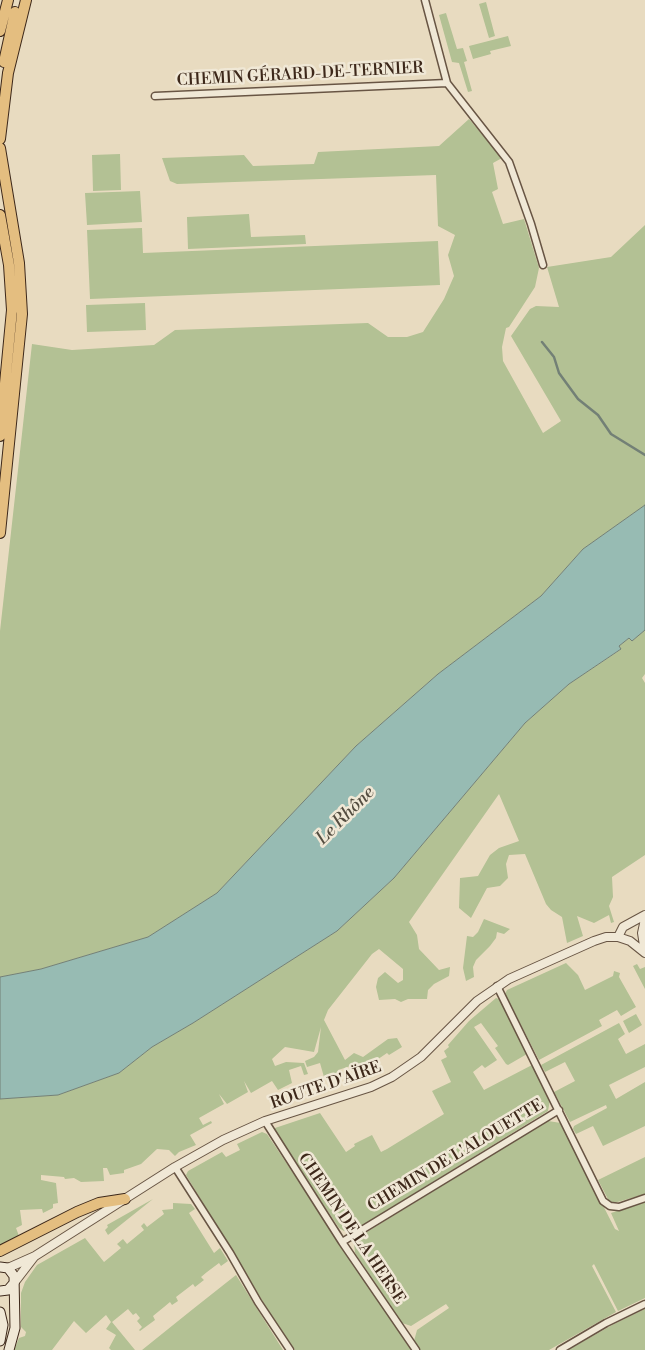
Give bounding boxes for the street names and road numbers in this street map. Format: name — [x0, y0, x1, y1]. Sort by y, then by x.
street label: CHEMIN GÉRARD-DE-TERNIER — [176, 59, 424, 91]
street label: ROUTE D'AÏRE — [268, 1058, 384, 1114]
street label: CHEMIN DE L'ALOUETTE — [365, 1096, 547, 1216]
street label: CHEMIN DE LA HERSE — [293, 1150, 409, 1308]

